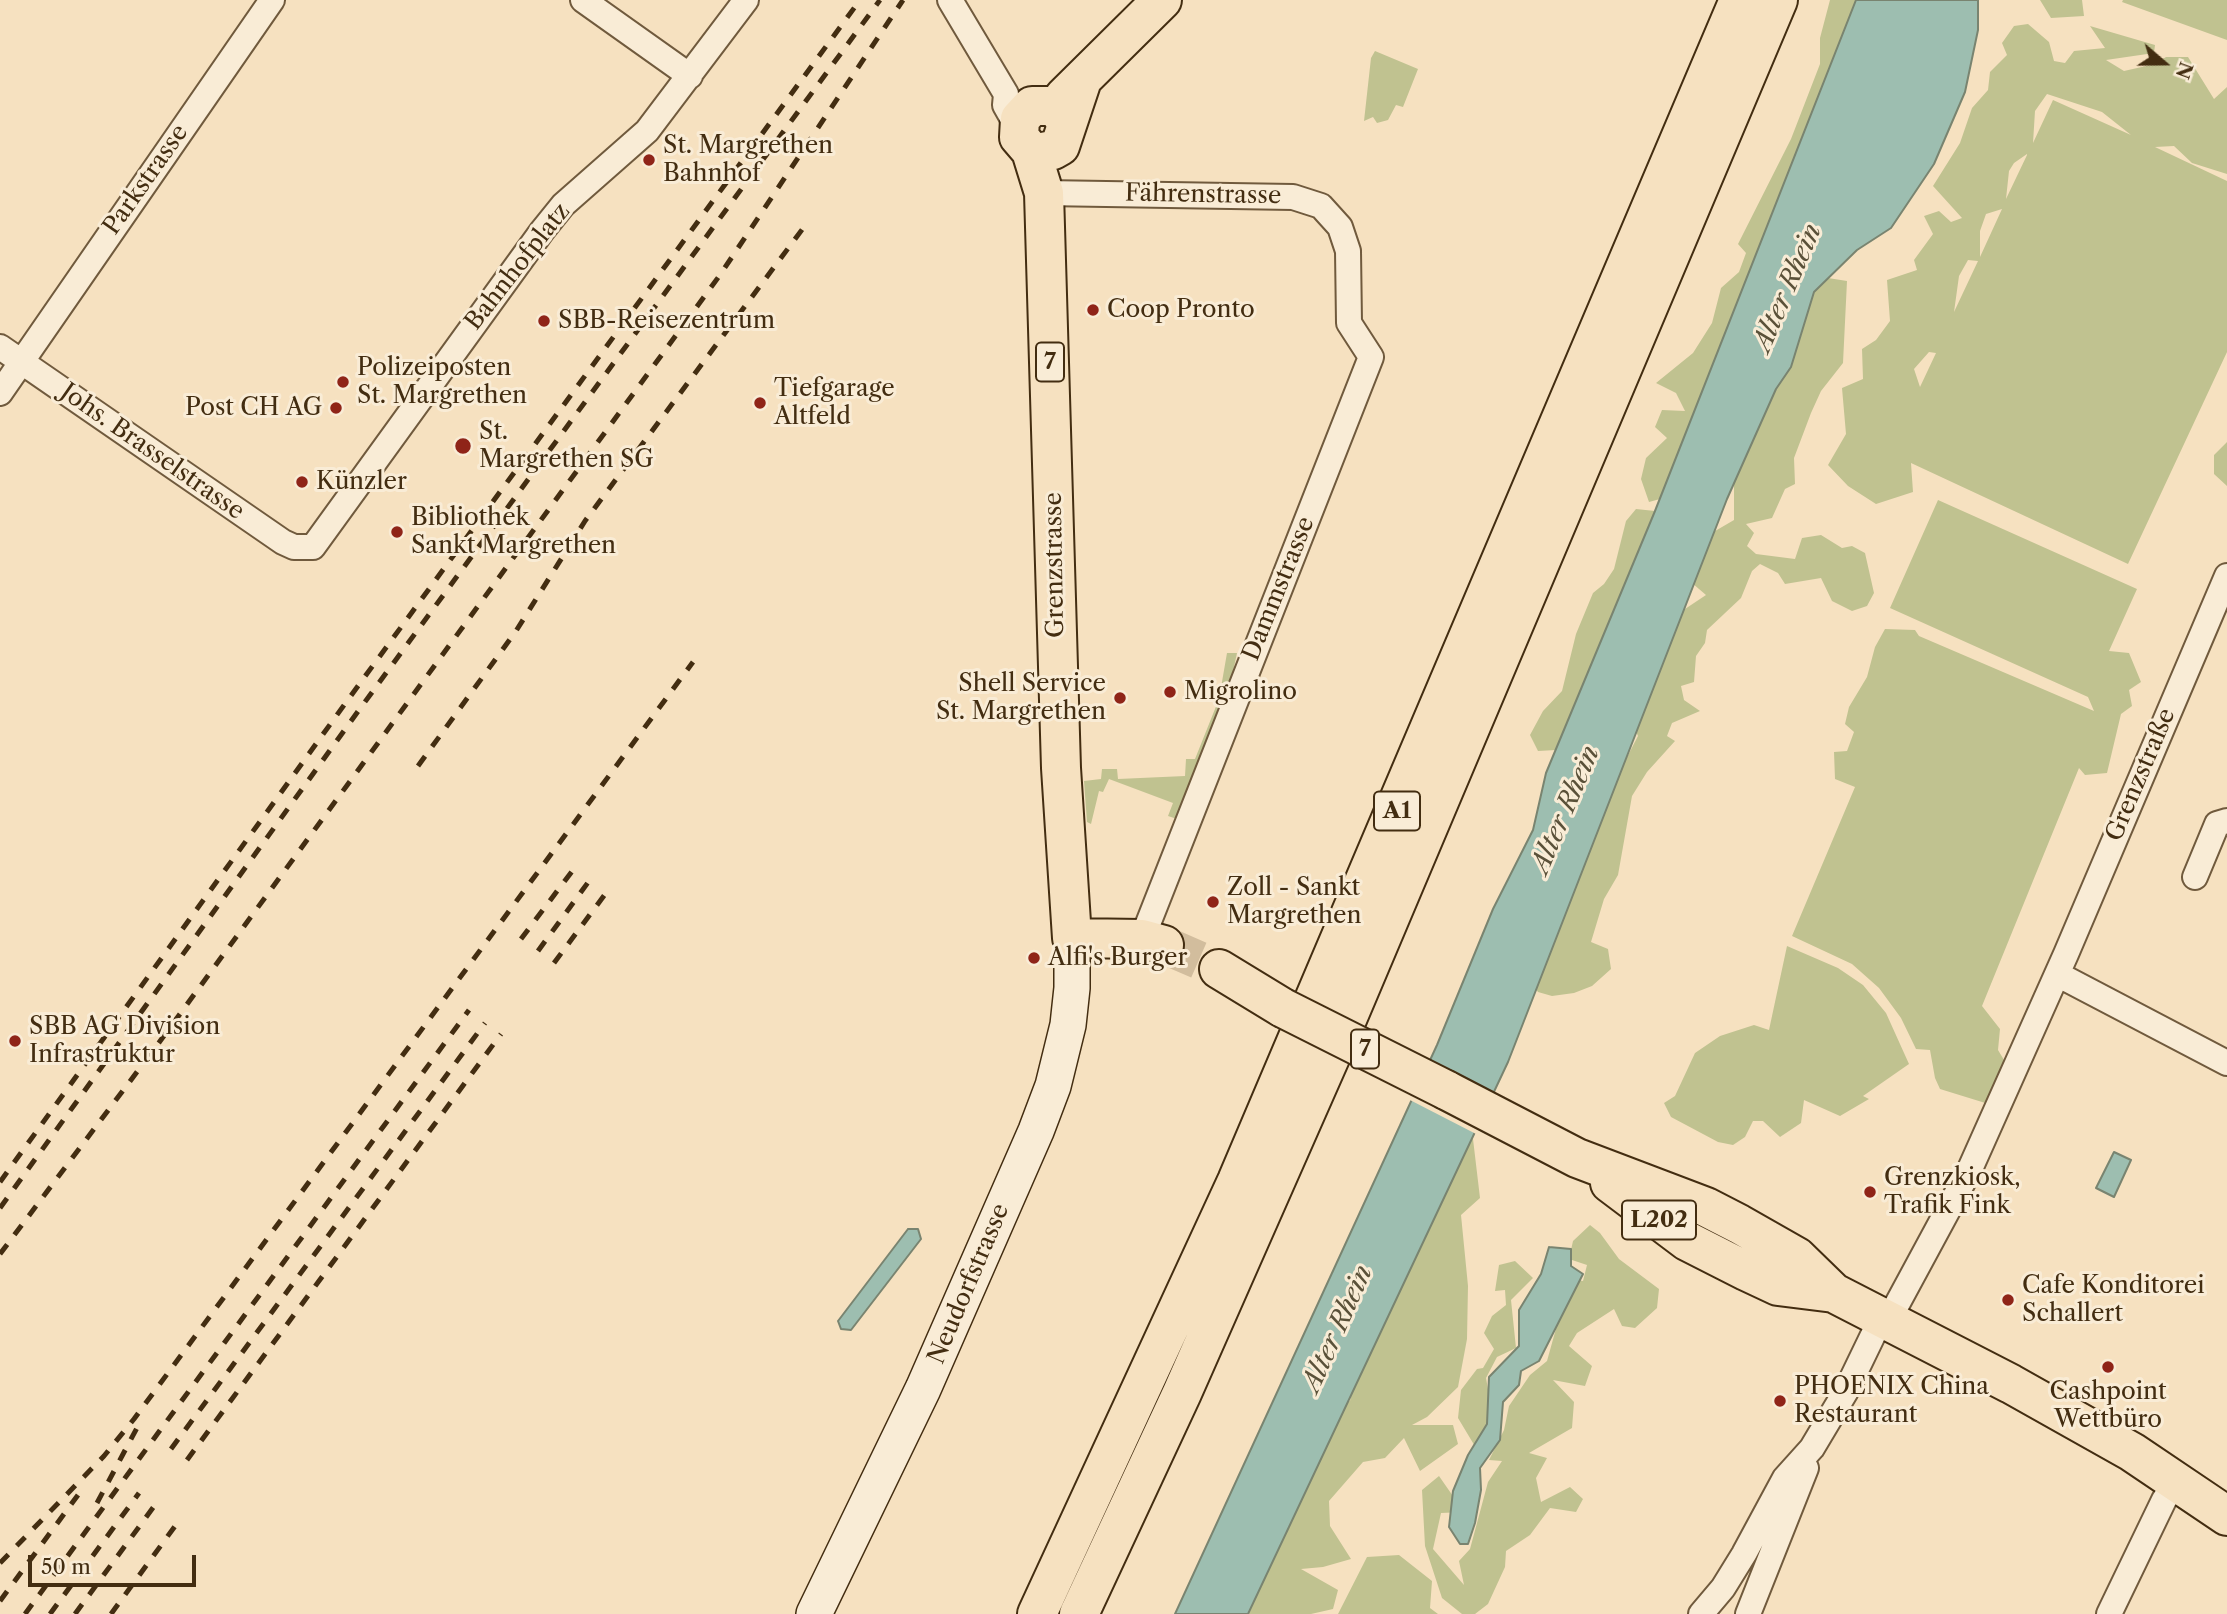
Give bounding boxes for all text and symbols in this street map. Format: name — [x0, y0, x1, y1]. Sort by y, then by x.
north arrow — [2129, 28, 2199, 98]
text: N — [2171, 59, 2198, 82]
street label: Parkstrasse — [98, 119, 194, 241]
place label: St. Margrethen Bahnhof — [663, 132, 833, 188]
marker: St. Margrethen Bahnhof — [641, 152, 657, 168]
street label: Fährenstrasse — [1125, 179, 1281, 211]
street label: Bahnhofplatz — [460, 198, 576, 336]
water label: Alter Rhein — [1747, 220, 1829, 356]
place label: Coop Pronto — [1107, 296, 1255, 324]
marker: Coop Pronto — [1085, 302, 1101, 318]
place label: SBB-Reisezentrum — [558, 307, 775, 335]
marker: SBB-Reisezentrum — [536, 313, 552, 329]
road number: 7 — [1036, 342, 1064, 382]
place label: Polizeiposten St. Margrethen — [357, 354, 527, 410]
marker: Polizeiposten St. Margrethen — [335, 374, 351, 390]
place label: Tiefgarage Altfeld — [774, 375, 895, 431]
street label: Johs. Brasselstrasse — [55, 378, 249, 526]
place label: Post CH AG — [185, 394, 322, 422]
marker: Tiefgarage Altfeld — [752, 395, 768, 411]
marker: Post CH AG — [328, 400, 344, 416]
place label: St. Margrethen SG — [479, 418, 654, 474]
marker: St. Margrethen SG — [453, 436, 473, 456]
place label: Künzler — [316, 468, 407, 496]
marker: Künzler — [294, 474, 310, 490]
street label: Grenzstrasse — [1039, 492, 1071, 638]
place label: Bibliothek Sankt Margrethen — [411, 504, 616, 560]
street label: Dammstrasse — [1237, 513, 1321, 665]
marker: Bibliothek Sankt Margrethen — [389, 524, 405, 540]
place label: Shell Service St. Margrethen — [936, 670, 1106, 726]
place label: Migrolino — [1184, 678, 1297, 706]
marker: Migrolino — [1162, 684, 1178, 700]
marker: Shell Service St. Margrethen — [1112, 690, 1128, 706]
street label: Grenzstraße — [2100, 704, 2182, 846]
water label: Alter Rhein — [1525, 742, 1607, 878]
road number: A1 — [1374, 792, 1420, 831]
place label: Zoll - Sankt Margrethen — [1227, 874, 1362, 930]
marker: Zoll - Sankt Margrethen — [1205, 894, 1221, 910]
place label: Alfi's Burger — [1048, 944, 1188, 972]
marker: Alfi's Burger — [1026, 950, 1042, 966]
place label: SBB AG Division Infrastruktur — [29, 1013, 220, 1069]
road number: 7 — [1351, 1030, 1379, 1068]
marker: SBB AG Division Infrastruktur — [7, 1033, 23, 1049]
place label: Grenzkiosk, Trafik Fink — [1884, 1164, 2020, 1220]
marker: Grenzkiosk, Trafik Fink — [1862, 1184, 1878, 1200]
street label: Neudorfstrasse — [922, 1200, 1016, 1368]
road number: L202 — [1622, 1200, 1696, 1240]
water label: Alter Rhein — [1296, 1261, 1380, 1397]
place label: Cafe Konditorei Schallert — [2022, 1272, 2205, 1328]
marker: Cafe Konditorei Schallert — [2000, 1292, 2016, 1308]
marker: Cashpoint Wettbüro — [2100, 1359, 2116, 1375]
place label: PHOENIX China Restaurant — [1794, 1373, 1989, 1429]
place label: Cashpoint Wettbüro — [2050, 1378, 2166, 1434]
marker: PHOENIX China Restaurant — [1772, 1393, 1788, 1409]
scale bar — [32, 1540, 200, 1584]
text: 50 m — [41, 1554, 91, 1579]

